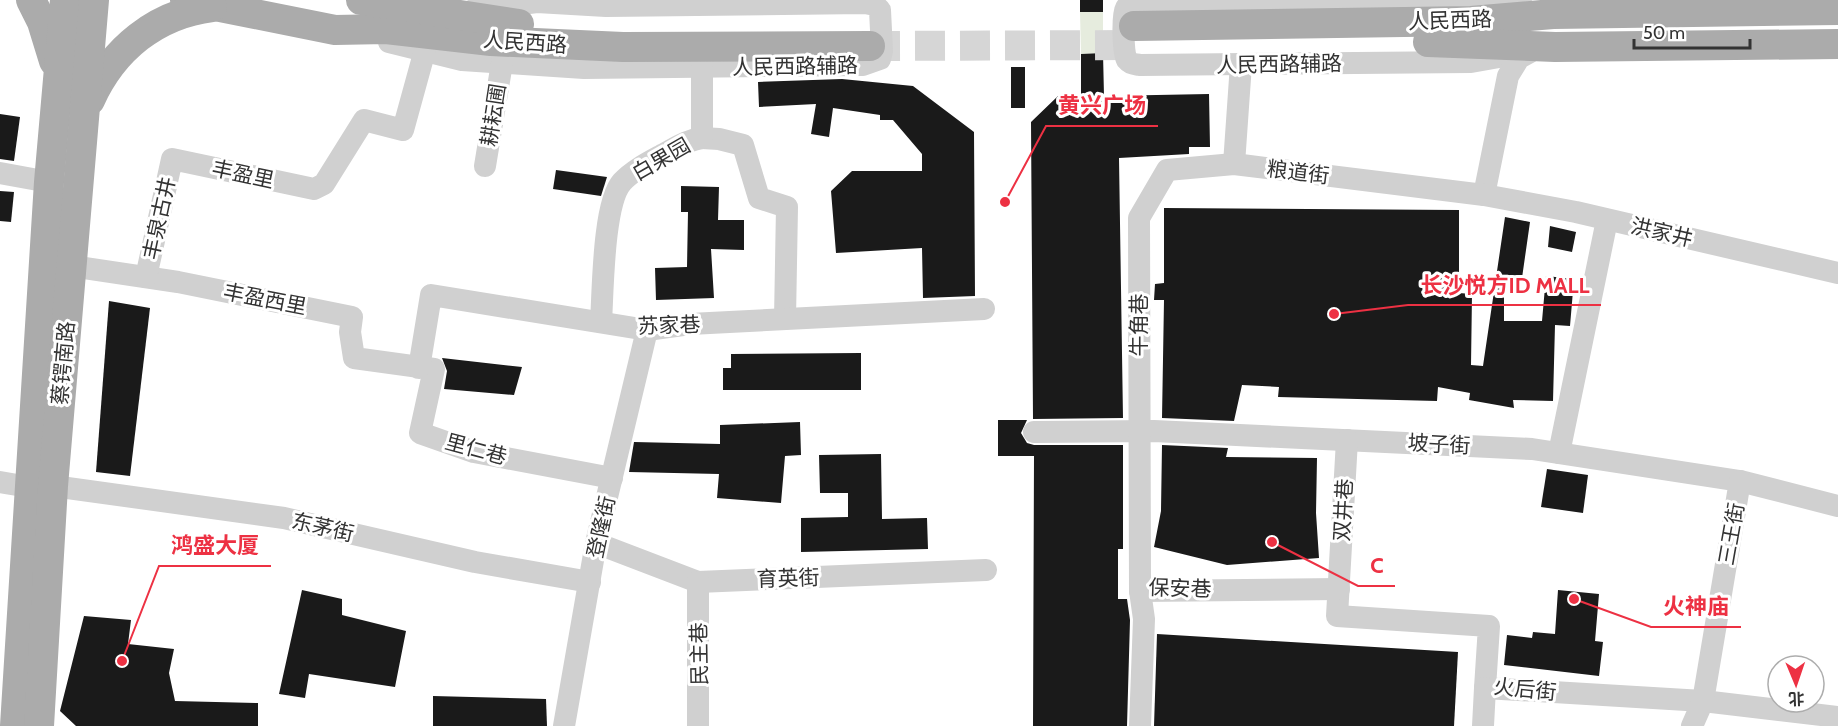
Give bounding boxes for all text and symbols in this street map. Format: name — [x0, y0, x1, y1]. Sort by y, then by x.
street label: 人民西路 — [1408, 6, 1492, 34]
scale bar — [1634, 12, 1750, 50]
text: 50 m — [1643, 22, 1685, 44]
street label: 人民西路 — [482, 27, 568, 57]
street label: 人民西路辅路 — [1216, 50, 1342, 78]
street label: 人民西路辅路 — [732, 52, 858, 80]
street label: 耕耘圃 — [476, 82, 510, 148]
callout: 黄兴广场 — [1046, 86, 1158, 126]
text: 黄兴广场 — [1058, 92, 1146, 119]
street label: 白果园 — [627, 132, 695, 186]
street label: 丰盈里 — [210, 155, 276, 193]
street label: 粮道街 — [1265, 156, 1331, 188]
street label: 丰泉古井 — [138, 174, 180, 262]
street label: 洪家井 — [1628, 213, 1696, 251]
callout: 长沙悦方ID MALL — [1408, 265, 1601, 305]
text: 长沙悦方ID MALL — [1420, 272, 1590, 299]
street label: 丰盈西里 — [221, 279, 309, 319]
street label: 牛角巷 — [1126, 294, 1151, 357]
street label: 苏家巷 — [637, 311, 701, 339]
street label: 蔡锷南路 — [47, 320, 79, 406]
street label: 里仁巷 — [442, 429, 510, 469]
street label: 坡子街 — [1407, 430, 1471, 458]
street label: 双井巷 — [1329, 478, 1357, 542]
street label: 登隆街 — [582, 494, 620, 560]
street label: 三王街 — [1713, 501, 1749, 567]
street label: 东茅街 — [289, 508, 357, 546]
callout: 鸿盛大厦 — [159, 526, 271, 566]
text: 鸿盛大厦 — [171, 532, 259, 559]
callout: C — [1358, 546, 1395, 586]
text: C — [1370, 552, 1384, 579]
street label: 育英街 — [756, 564, 820, 592]
street label: 保安巷 — [1148, 574, 1212, 602]
callout: 火神庙 — [1651, 587, 1741, 627]
text: 火神庙 — [1663, 593, 1729, 620]
street label: 民主巷 — [686, 622, 712, 686]
north arrow — [1766, 654, 1826, 714]
street label: 火后街 — [1492, 673, 1558, 705]
text: 北 — [1788, 689, 1805, 708]

